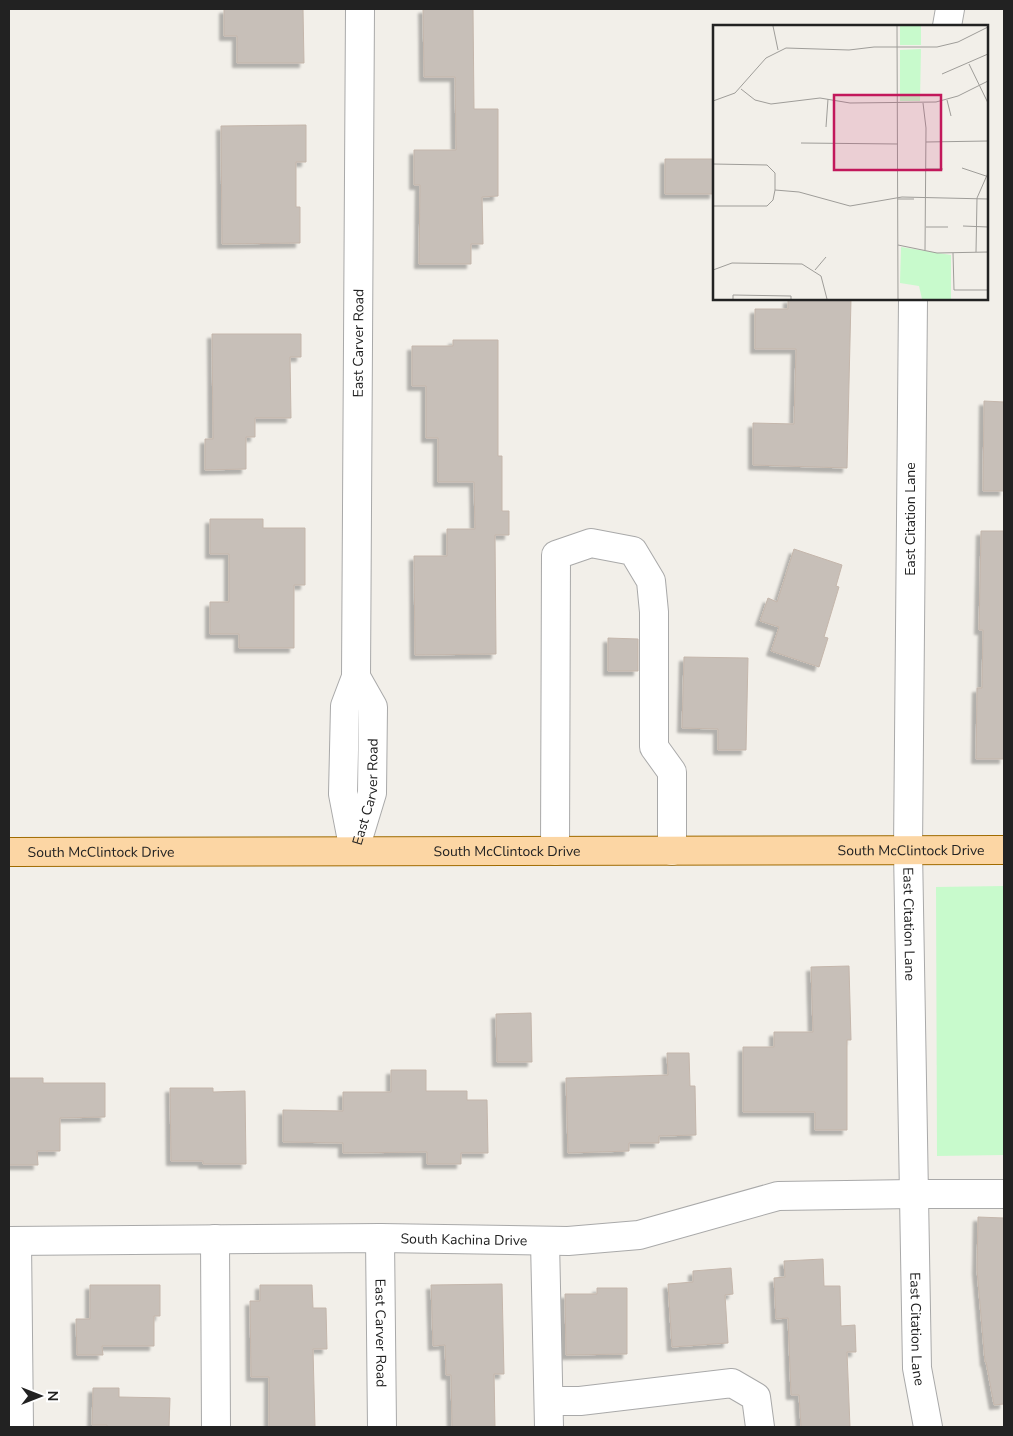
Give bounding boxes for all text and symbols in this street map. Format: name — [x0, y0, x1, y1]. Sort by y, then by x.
inset map — [713, 25, 988, 300]
street label: East Carver Road — [348, 289, 368, 397]
street label: East Citation Lane — [901, 462, 920, 576]
street label: East Carver Road — [347, 738, 382, 847]
street label: South McClintock Drive — [433, 841, 581, 861]
street label: South McClintock Drive — [837, 841, 985, 860]
street label: South McClintock Drive — [27, 842, 175, 861]
street label: East Citation Lane — [899, 867, 920, 981]
street label: South Kachina Drive — [400, 1229, 528, 1250]
street label: East Citation Lane — [906, 1272, 930, 1387]
street label: East Carver Road — [371, 1279, 391, 1387]
north arrow — [15, 1371, 65, 1421]
text: N — [43, 1391, 62, 1401]

